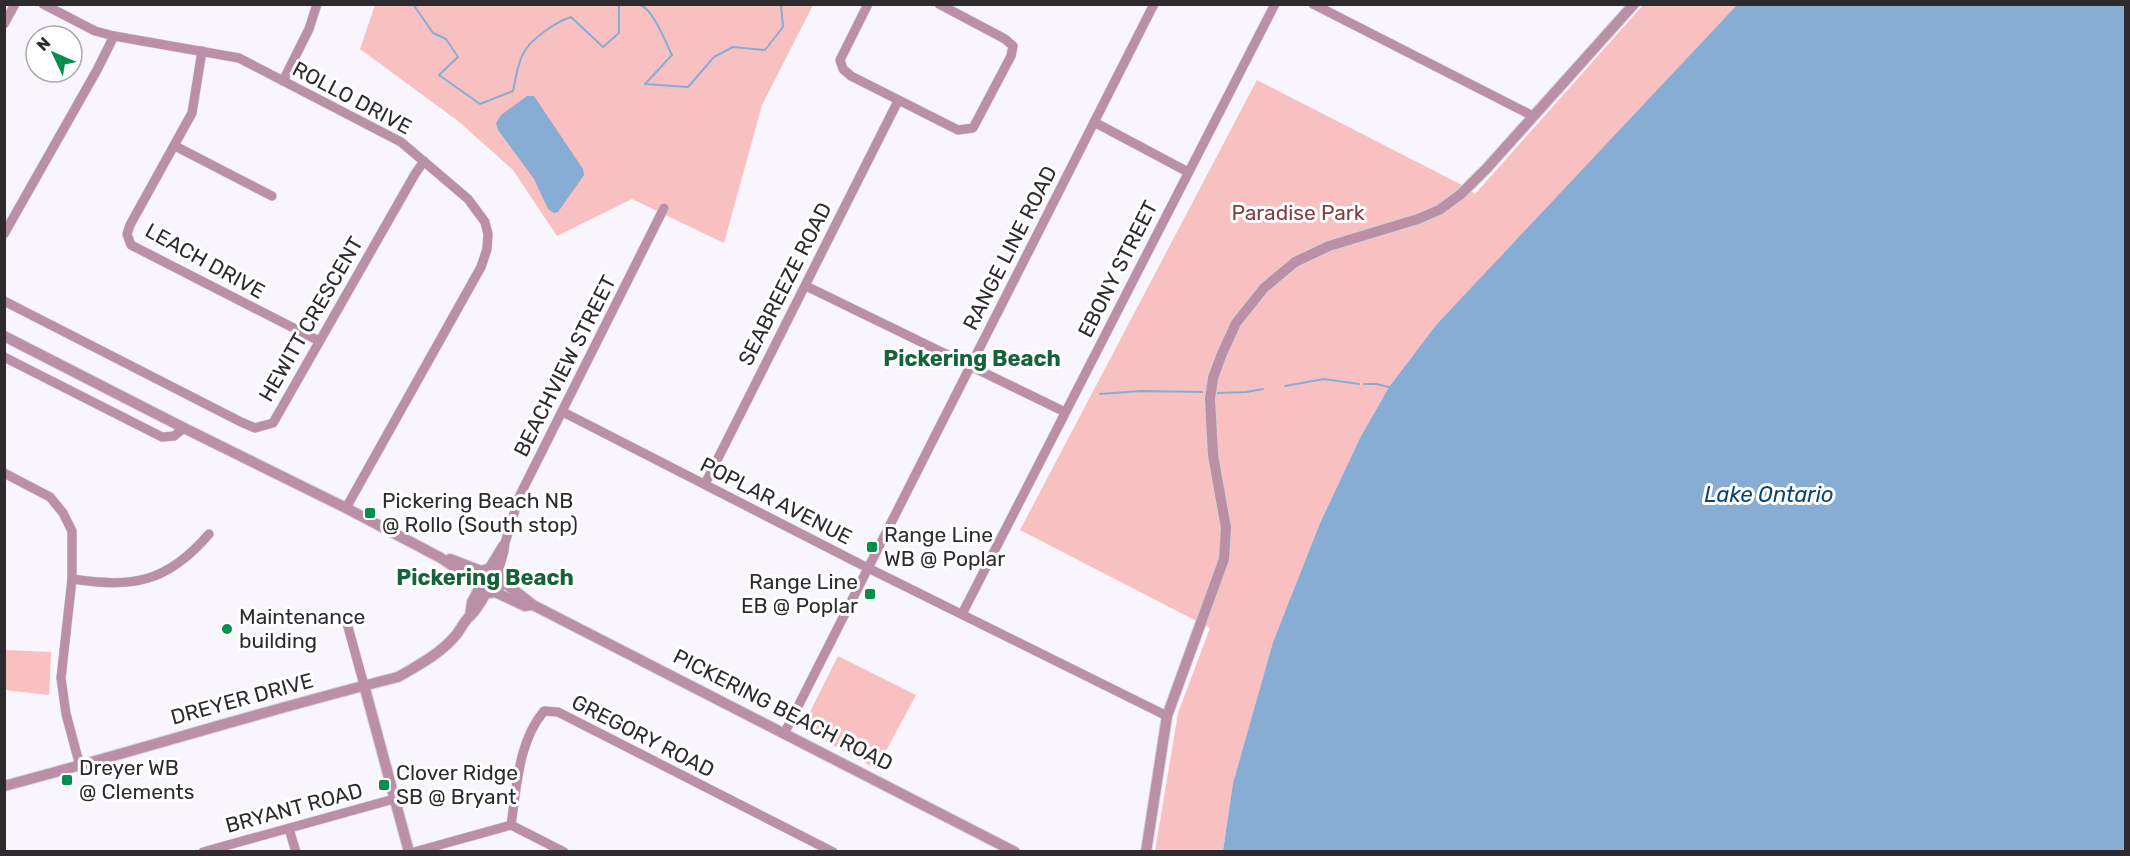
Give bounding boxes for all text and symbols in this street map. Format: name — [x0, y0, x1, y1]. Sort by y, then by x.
north arrow — [24, 24, 84, 84]
text: N — [33, 33, 54, 55]
street label: ROLLO DRIVE — [288, 56, 416, 139]
street label: RANGE LINE ROAD — [957, 162, 1062, 334]
street label: EBONY STREET — [1072, 196, 1163, 341]
street label: SEABREEZE ROAD — [733, 198, 837, 370]
park label: Paradise Park — [1231, 200, 1365, 225]
street label: LEACH DRIVE — [141, 217, 269, 304]
street label: HEWITT CRESCENT — [253, 232, 368, 406]
street label: BEACHVIEW STREET — [508, 271, 621, 460]
district label: Pickering Beach — [883, 345, 1061, 372]
street label: POPLAR AVENUE — [696, 452, 856, 550]
water label: Lake Ontario — [1704, 481, 1834, 508]
place label: Pickering Beach NB @ Rollo (South stop) — [382, 488, 578, 537]
marker: Pickering Beach NB @ Rollo (South stop) — [363, 506, 377, 520]
place label: Range Line WB @ Poplar — [884, 522, 1005, 571]
marker: Range Line WB @ Poplar — [865, 540, 879, 554]
district label: Pickering Beach — [396, 564, 574, 591]
place label: Range Line EB @ Poplar — [741, 569, 858, 618]
marker: Range Line EB @ Poplar — [863, 587, 877, 601]
place label: Maintenance building — [239, 604, 365, 653]
marker: Maintenance building — [220, 622, 234, 636]
street label: PICKERING BEACH ROAD — [669, 643, 897, 776]
street label: DREYER DRIVE — [168, 667, 316, 730]
street label: GREGORY ROAD — [568, 689, 719, 782]
place label: Dreyer WB @ Clements — [79, 755, 194, 804]
place label: Clover Ridge SB @ Bryant — [396, 760, 518, 809]
marker: Dreyer WB @ Clements — [60, 773, 74, 787]
street label: BRYANT ROAD — [223, 777, 365, 838]
marker: Clover Ridge SB @ Bryant — [377, 778, 391, 792]

